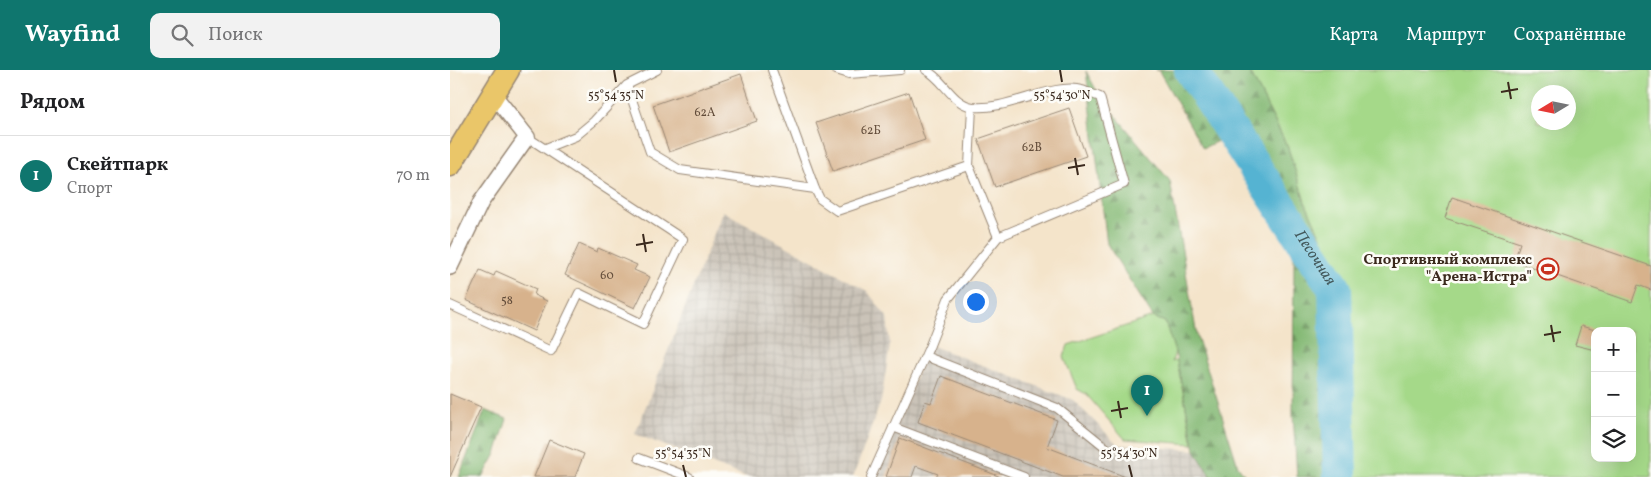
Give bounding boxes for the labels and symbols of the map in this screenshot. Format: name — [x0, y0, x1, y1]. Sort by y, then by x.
north arrow — [1531, 85, 1576, 130]
text: 55°54'35"N — [588, 88, 644, 104]
text: 55°54'30"N — [1034, 88, 1091, 104]
house number: 62А — [695, 105, 716, 121]
house number: 62Б — [861, 123, 881, 139]
house number: 62В — [1022, 140, 1042, 156]
water label: Песочная — [1288, 226, 1341, 290]
place label: Спортивный комплекс "Арена-Истра" — [1363, 250, 1532, 288]
sports icon: Спортивный комплекс "Арена-Истра" — [1536, 257, 1560, 281]
house number: 60 — [600, 268, 614, 284]
your location — [963, 289, 989, 315]
house number: 58 — [501, 293, 513, 309]
pin: 1 — [1131, 375, 1163, 416]
text: 55°54'35"N — [655, 446, 711, 462]
text: 55°54'30"N — [1101, 446, 1158, 462]

